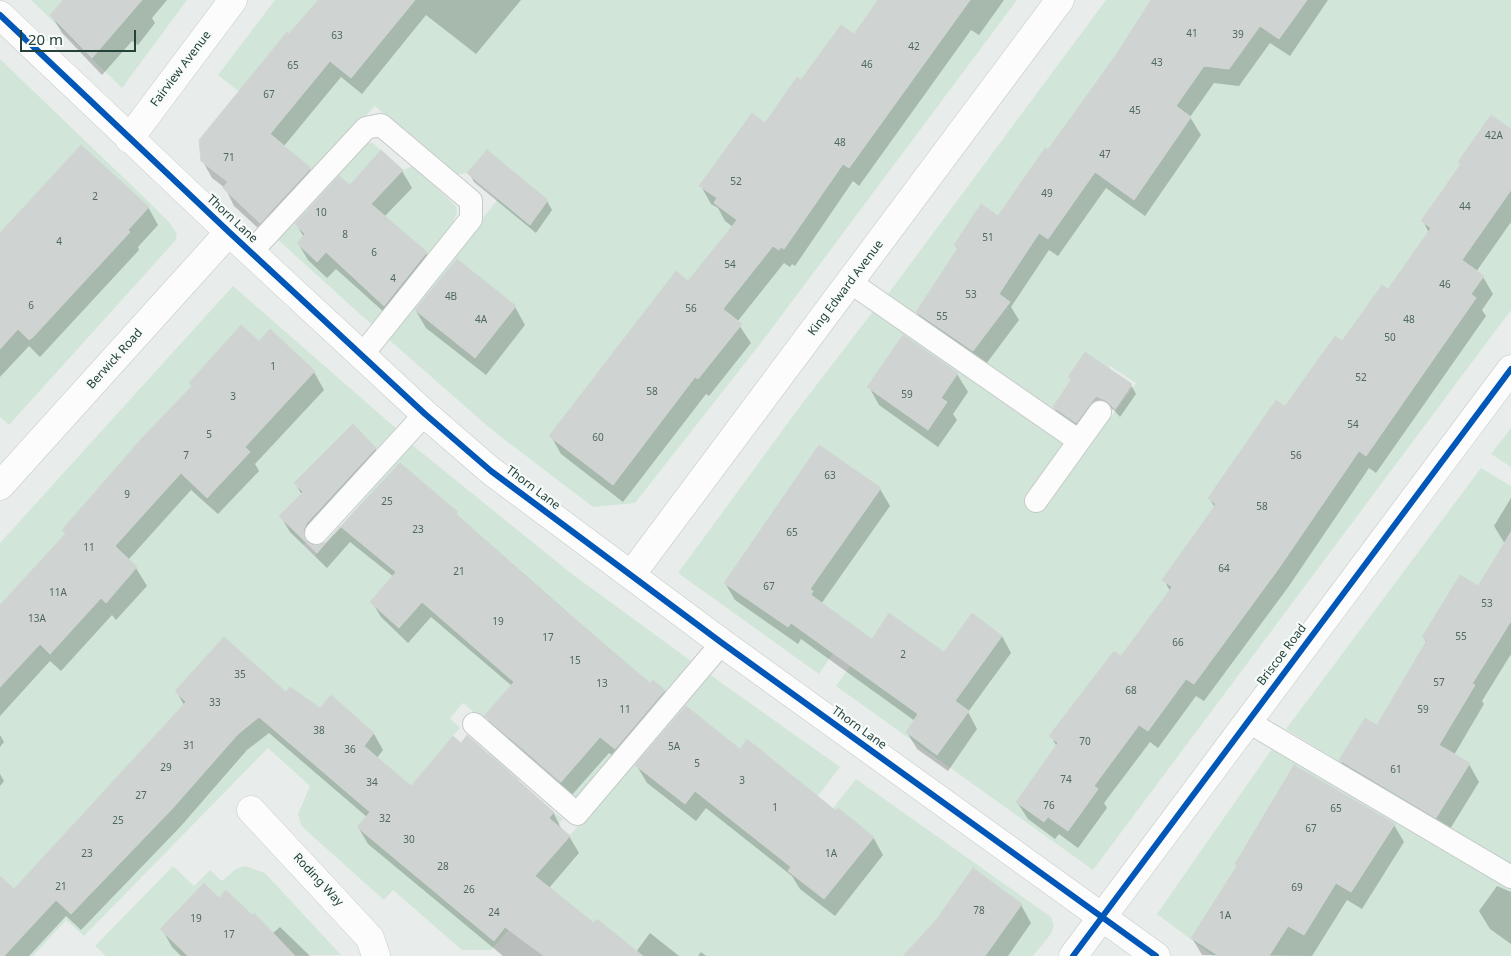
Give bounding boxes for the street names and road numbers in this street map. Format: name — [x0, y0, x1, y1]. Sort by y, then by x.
street label: Fairview Avenue — [148, 28, 214, 110]
street label: Thorn Lane — [204, 192, 260, 246]
street label: King Edward Avenue — [805, 237, 887, 339]
street label: Berwick Road — [84, 326, 146, 392]
street label: Thorn Lane — [503, 463, 563, 513]
street label: Briscoe Road — [1254, 621, 1310, 689]
street label: Thorn Lane — [829, 703, 889, 753]
street label: Roding Way — [290, 851, 346, 909]

